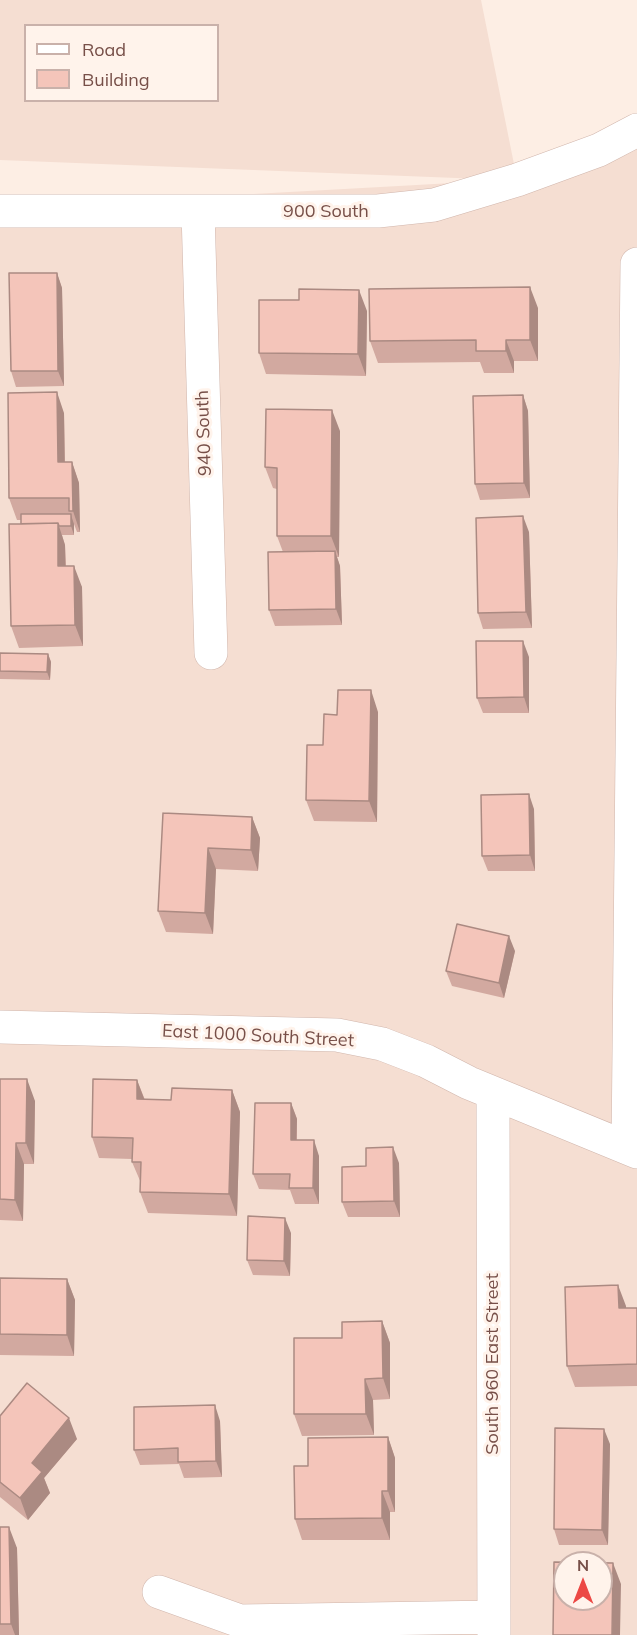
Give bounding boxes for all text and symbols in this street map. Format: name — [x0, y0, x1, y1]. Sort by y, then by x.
legend — [24, 24, 219, 102]
text: Road — [82, 38, 126, 61]
text: Building — [82, 68, 150, 91]
street label: 900 South — [283, 201, 369, 223]
street label: 940 South — [192, 390, 216, 476]
street label: East 1000 South Street — [161, 1020, 355, 1052]
street label: South 960 East Street — [482, 1273, 504, 1455]
north arrow — [553, 1551, 613, 1611]
text: N — [577, 1555, 589, 1575]

